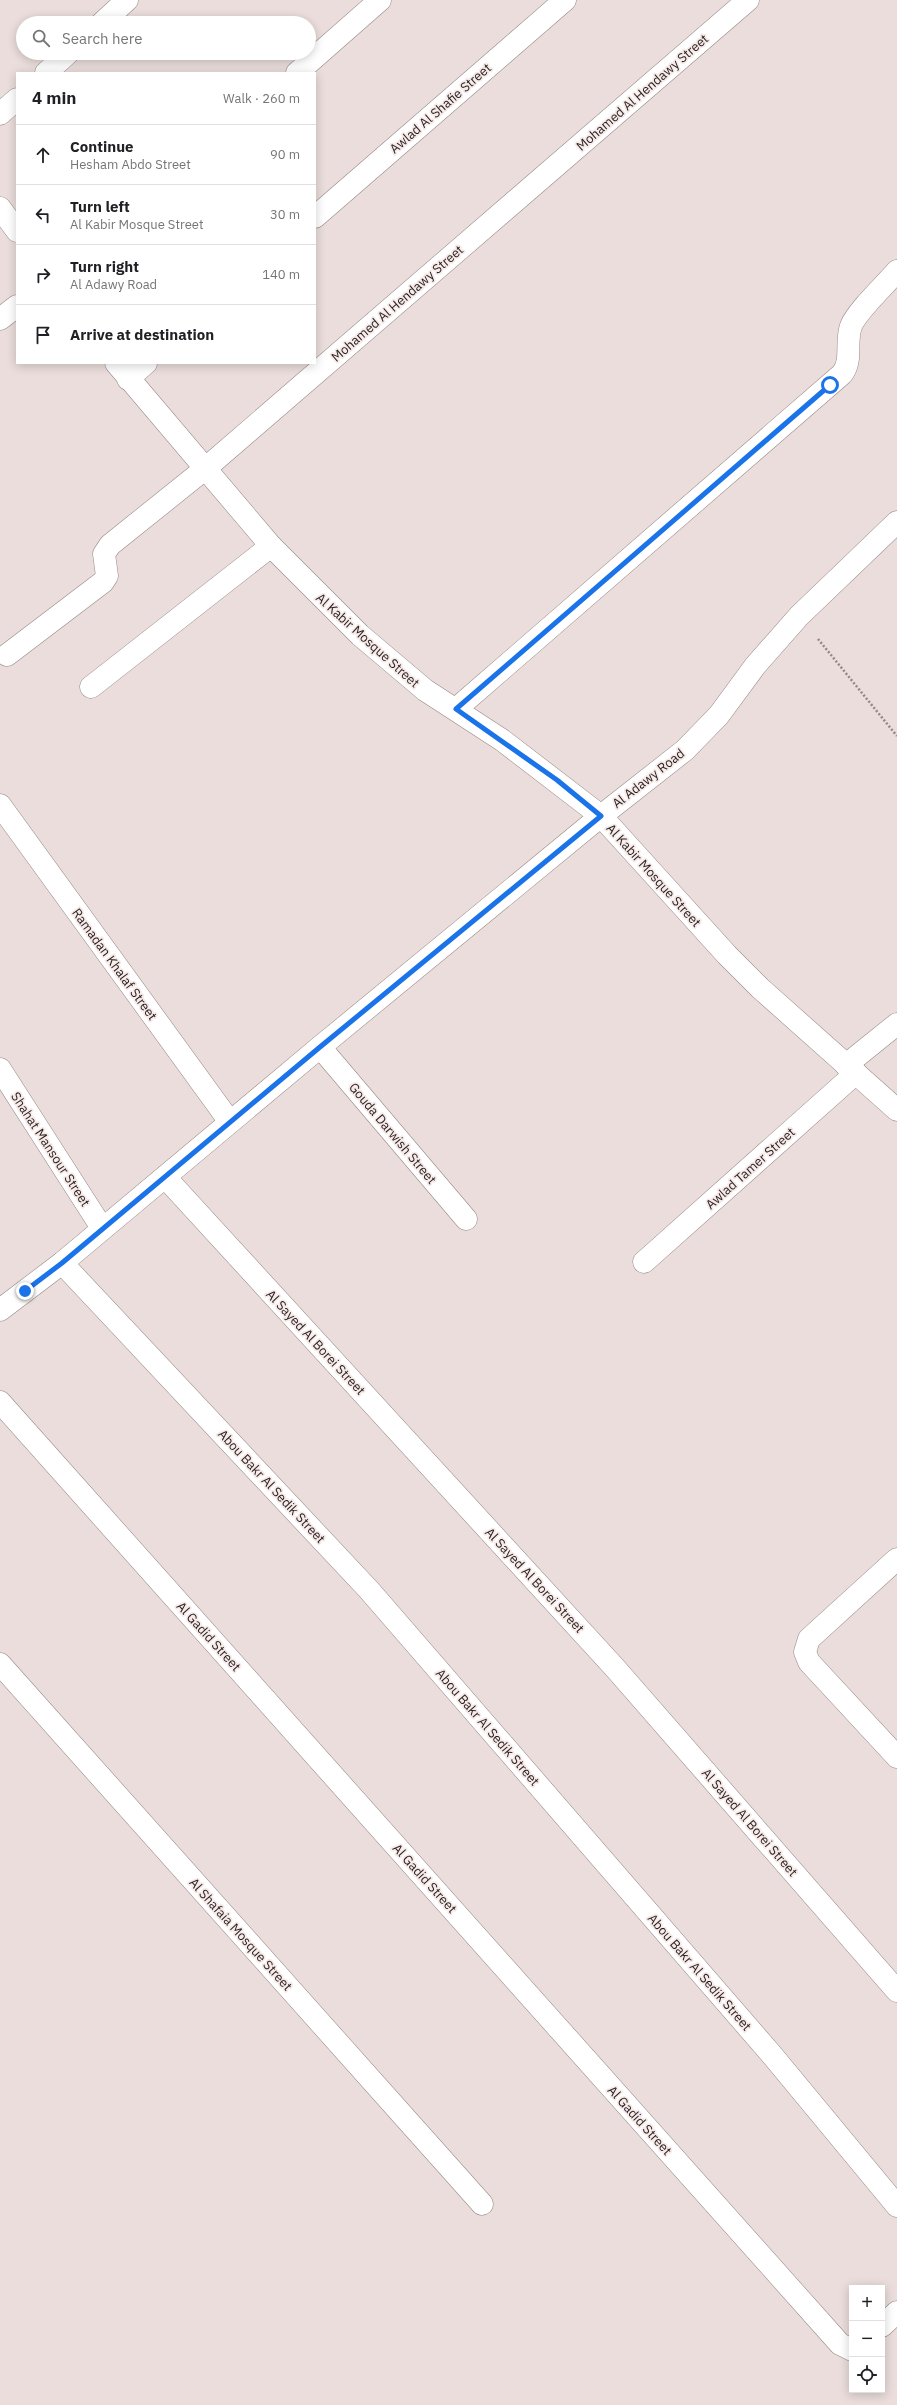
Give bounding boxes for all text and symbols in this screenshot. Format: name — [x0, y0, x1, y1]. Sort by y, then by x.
search box — [16, 16, 316, 60]
icon: search — [30, 27, 52, 49]
text: Search here — [62, 29, 142, 48]
street label: Mohamed Al Hendawy Street — [573, 30, 712, 154]
street label: Awlad Al Shafie Street — [386, 60, 495, 157]
text: 4 min — [32, 87, 76, 109]
text: Walk · 260 m — [223, 90, 300, 107]
text: Continue — [70, 137, 134, 156]
icon: ahead — [32, 144, 54, 166]
text: 90 m — [270, 146, 300, 163]
text: Hesham Abdo Street — [70, 156, 191, 173]
text: Turn left — [70, 197, 130, 216]
icon: left — [32, 204, 54, 226]
text: 30 m — [270, 206, 300, 223]
text: Al Kabir Mosque Street — [70, 216, 204, 233]
street label: Mohamed Al Hendawy Street — [328, 241, 467, 365]
text: Turn right — [70, 257, 139, 276]
icon: right — [32, 264, 54, 286]
text: 140 m — [262, 266, 300, 283]
text: Al Adawy Road — [70, 276, 157, 293]
icon: arrive — [32, 324, 54, 346]
text: Arrive at destination — [70, 325, 214, 344]
route start — [821, 376, 839, 394]
street label: Al Kabir Mosque Street — [312, 589, 423, 691]
street label: Al Adawy Road — [609, 745, 688, 812]
street label: Al Kabir Mosque Street — [603, 820, 705, 931]
street label: Ramadan Khalaf Street — [68, 905, 161, 1024]
street label: Gouda Darwish Street — [345, 1079, 440, 1188]
street label: Shahat Mansour Street — [7, 1089, 94, 1210]
street label: Awlad Tamer Street — [702, 1124, 799, 1213]
route end — [16, 1282, 34, 1300]
street label: Al Sayed Al Borei Street — [262, 1286, 369, 1399]
street label: Abou Bakr Al Sedik Street — [214, 1426, 329, 1547]
street label: Al Sayed Al Borei Street — [481, 1524, 588, 1637]
street label: Al Gadid Street — [173, 1598, 244, 1675]
street label: Abou Bakr Al Sedik Street — [432, 1665, 543, 1789]
street label: Al Sayed Al Borei Street — [698, 1765, 801, 1880]
street label: Al Gadid Street — [389, 1840, 460, 1917]
street label: Al Shafaia Mosque Street — [185, 1874, 296, 1994]
street label: Abou Bakr Al Sedik Street — [644, 1910, 755, 2034]
street label: Al Gadid Street — [604, 2082, 675, 2159]
map controls — [849, 2285, 885, 2393]
button: + — [849, 2285, 885, 2321]
button: − — [849, 2321, 885, 2357]
button: locate — [849, 2357, 885, 2393]

